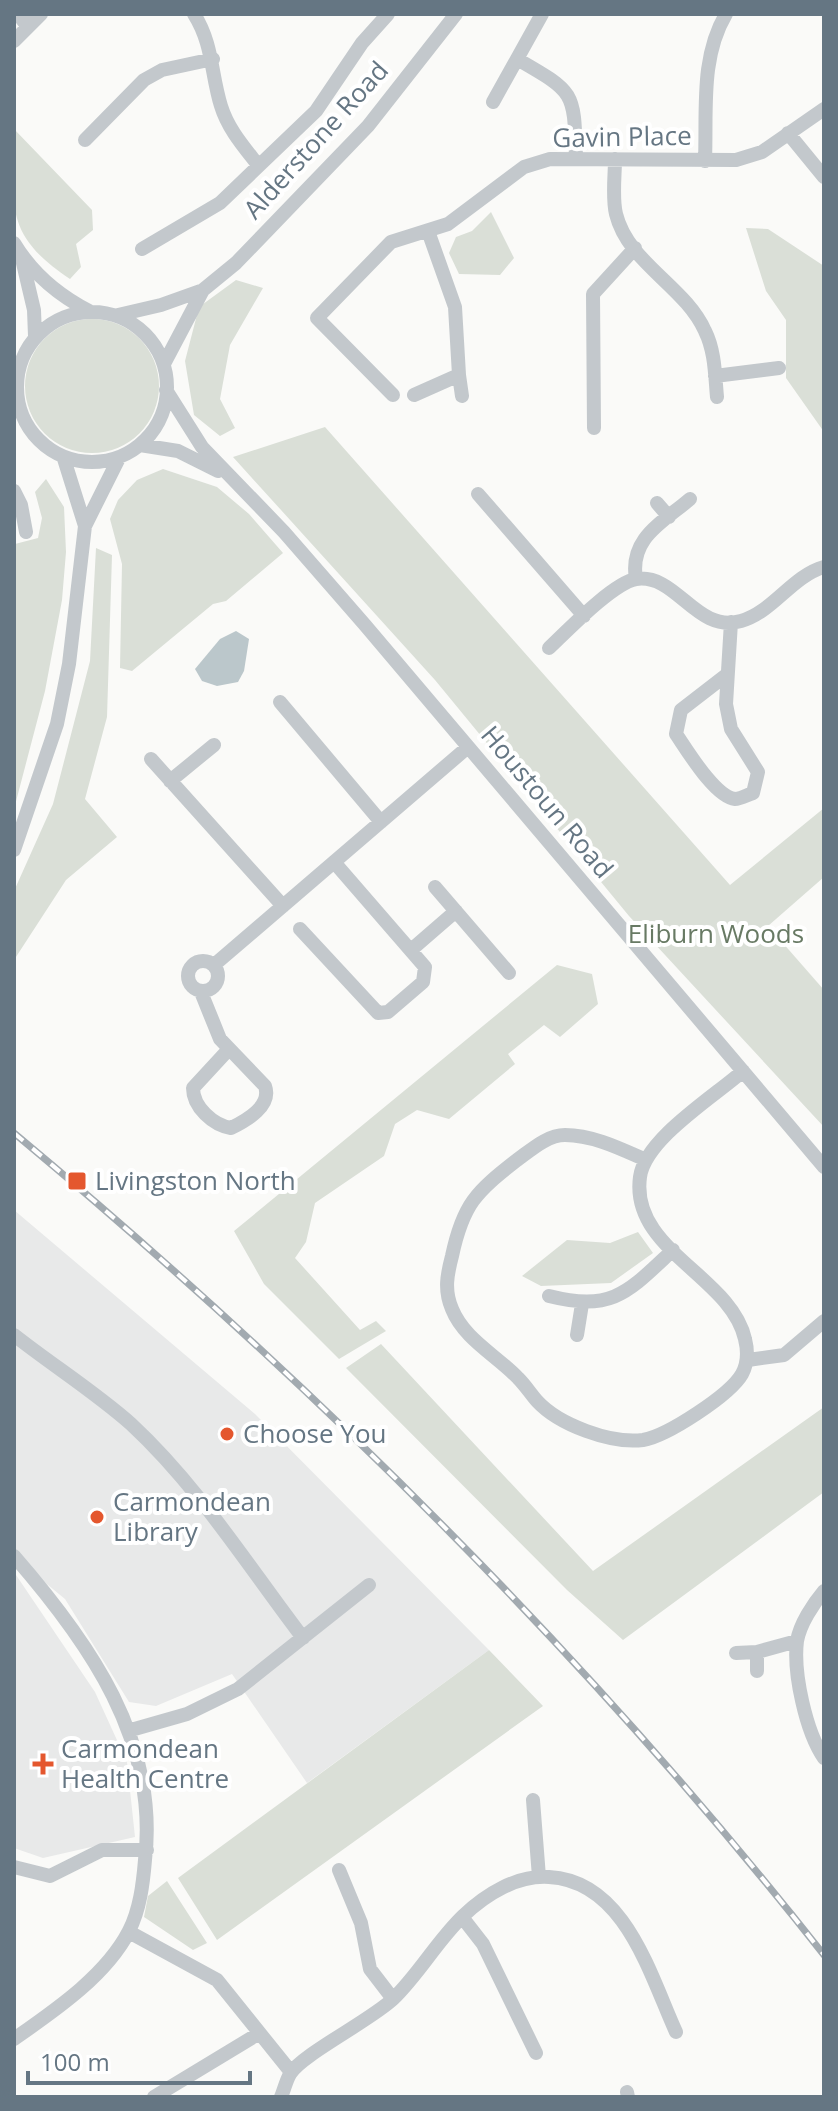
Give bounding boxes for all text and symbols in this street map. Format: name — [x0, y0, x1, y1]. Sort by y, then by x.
street label: Alderstone Road — [235, 53, 396, 226]
street label: Gavin Place — [552, 117, 692, 155]
street label: Houstoun Road — [473, 717, 622, 885]
park label: Eliburn Woods — [628, 915, 804, 951]
place label: Livingston North — [95, 1162, 296, 1198]
marker: Livingston North — [66, 1170, 88, 1192]
place label: Choose You — [243, 1415, 386, 1451]
marker: Choose You — [218, 1425, 236, 1443]
place label: Carmondean Library — [113, 1483, 271, 1549]
marker: Carmondean Library — [88, 1508, 106, 1526]
place label: Carmondean Health Centre — [61, 1730, 229, 1796]
marker: Carmondean Health Centre — [32, 1753, 54, 1775]
scale bar — [28, 2035, 250, 2085]
text: 100 m — [40, 2045, 110, 2078]

